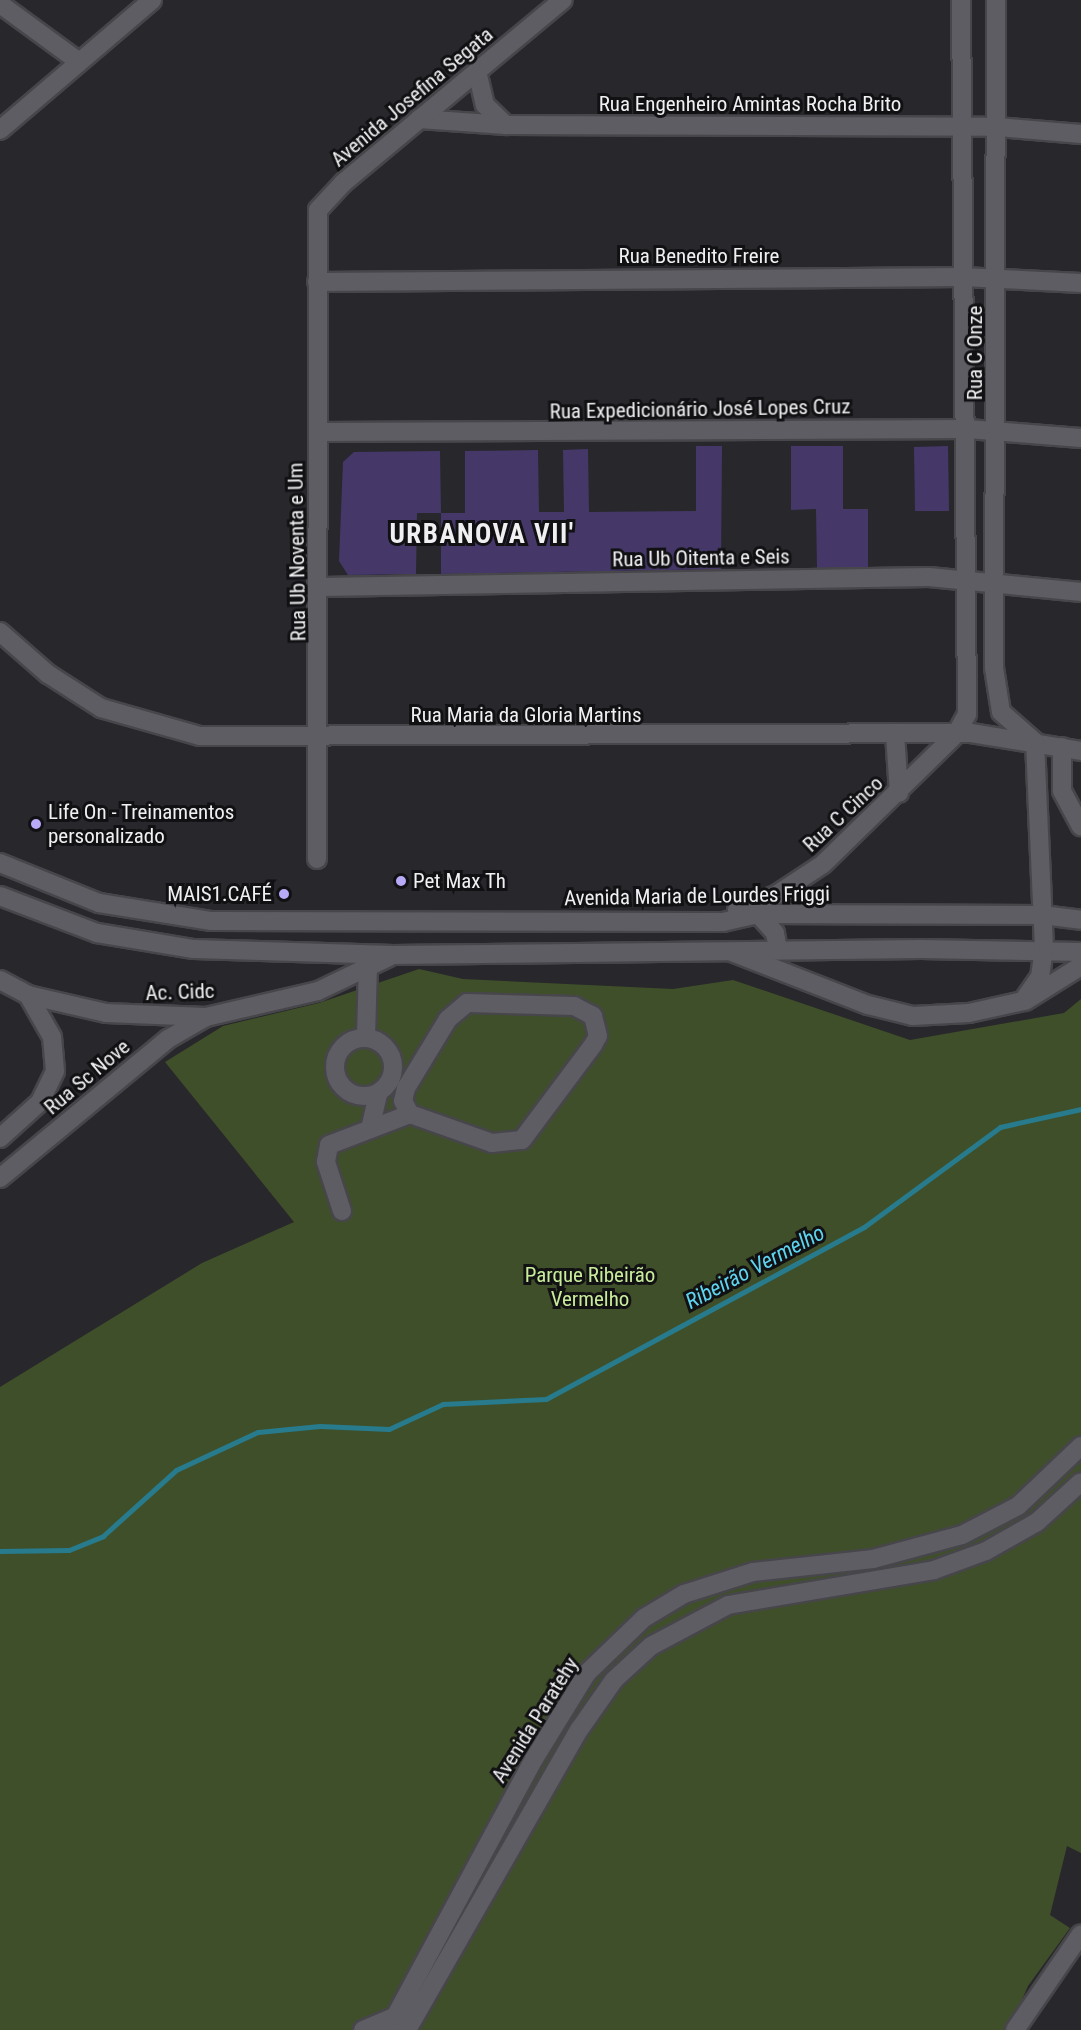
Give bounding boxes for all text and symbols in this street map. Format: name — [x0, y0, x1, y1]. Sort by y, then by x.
street label: Avenida Josefina Segata — [326, 22, 498, 172]
street label: Rua Engenheiro Amintas Rocha Brito — [599, 91, 901, 117]
street label: Rua Benedito Freire — [619, 243, 779, 269]
street label: Rua C Onze — [962, 306, 988, 400]
street label: Rua Expedicionário José Lopes Cruz — [549, 394, 851, 424]
street label: Rua Ub Noventa e Um — [283, 462, 311, 642]
district label: URBANOVA VII' — [389, 519, 575, 551]
street label: Rua Ub Oitenta e Seis — [612, 544, 790, 572]
street label: Rua Maria da Gloria Martins — [411, 702, 641, 728]
street label: Rua C Cinco — [798, 771, 888, 857]
place label: Life On - Treinamentos personalizado — [48, 799, 235, 849]
marker: Life On - Treinamentos personalizado — [29, 817, 43, 831]
place label: Pet Max Th — [413, 868, 506, 894]
marker: Pet Max Th — [394, 874, 408, 888]
place label: MAIS1.CAFÉ — [167, 881, 272, 907]
street label: Avenida Maria de Lourdes Friggi — [564, 881, 830, 911]
marker: MAIS1.CAFÉ — [277, 887, 291, 901]
street label: Ac. Cidc — [145, 978, 215, 1006]
street label: Rua Sc Nove — [39, 1034, 135, 1120]
water label: Ribeirão Vermelho — [681, 1219, 829, 1315]
park label: Parque Ribeirão Vermelho — [525, 1262, 655, 1312]
street label: Avenida Paratehy — [486, 1653, 584, 1787]

